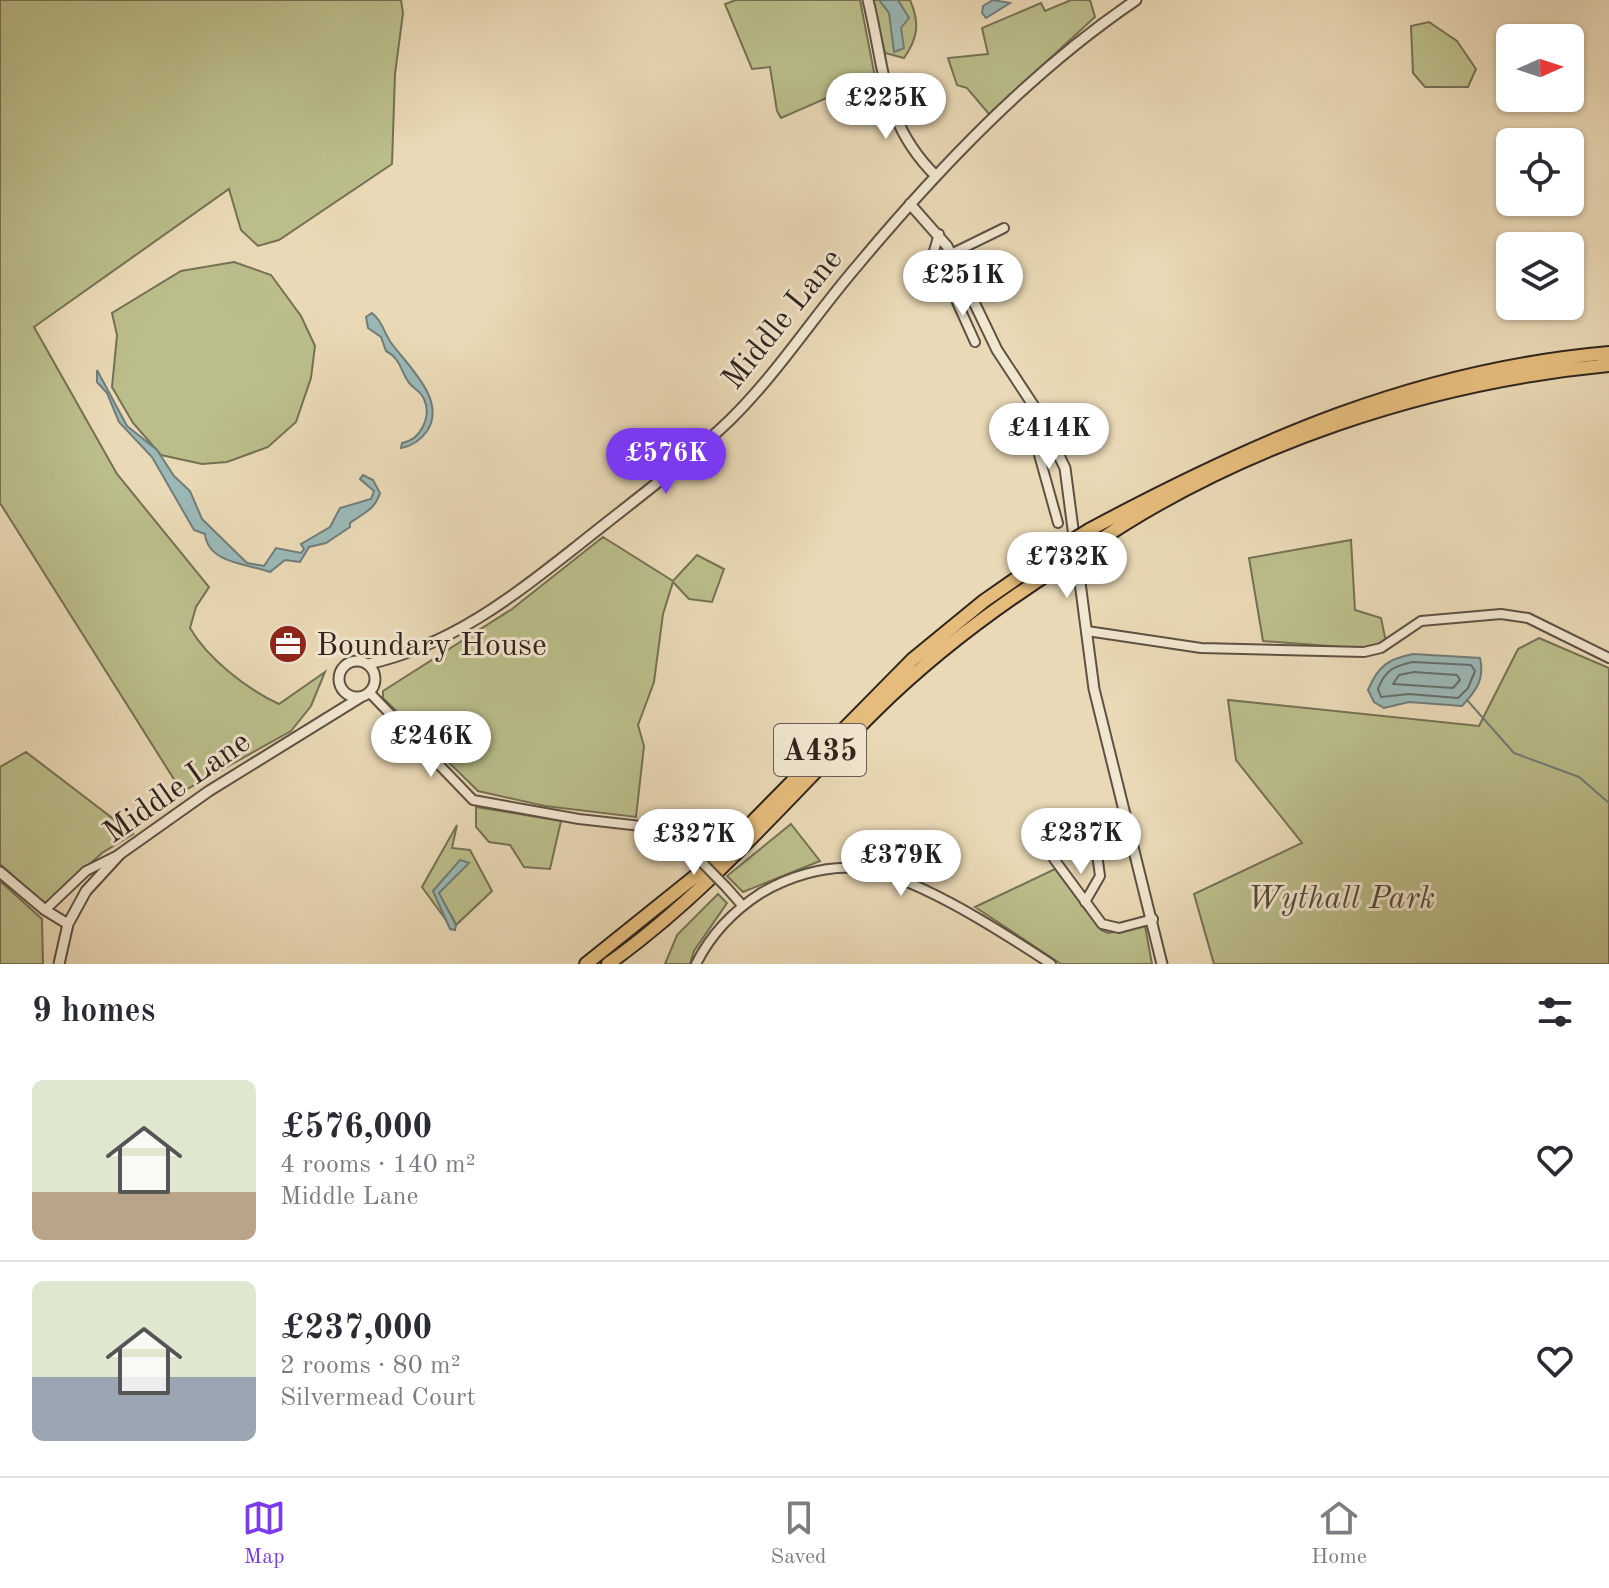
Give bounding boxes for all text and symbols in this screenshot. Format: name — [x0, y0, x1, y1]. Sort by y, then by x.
north arrow — [1496, 24, 1584, 112]
map controls — [1496, 24, 1584, 320]
pin: £225K — [830, 73, 942, 141]
text: £225K — [844, 86, 928, 112]
button: locate — [1496, 128, 1584, 216]
button: layers — [1496, 232, 1584, 320]
street label: Middle Lane — [717, 244, 849, 396]
pin: £251K — [907, 250, 1019, 318]
text: £251K — [921, 263, 1005, 289]
pin: £414K — [993, 403, 1105, 471]
text: £414K — [1007, 416, 1091, 442]
pin: £576K — [610, 428, 722, 496]
text: £576K — [624, 441, 708, 467]
pin: £732K — [1011, 532, 1123, 600]
text: £732K — [1025, 545, 1109, 571]
office icon: Boundary House — [267, 623, 309, 665]
place label: Boundary House — [316, 631, 547, 663]
pin: £246K — [375, 711, 487, 779]
text: £246K — [389, 724, 473, 750]
road number: A435 — [774, 724, 866, 776]
street label: Middle Lane — [99, 726, 257, 850]
pin: £237K — [1025, 808, 1137, 876]
pin: £327K — [638, 809, 750, 877]
text: £237K — [1039, 821, 1123, 847]
text: £327K — [652, 822, 736, 848]
pin: £379K — [845, 830, 957, 898]
text: £379K — [859, 843, 943, 869]
park label: Wythall Park — [1247, 884, 1435, 916]
icon: filters — [1533, 990, 1577, 1034]
text: 9 homes — [32, 995, 155, 1029]
text: £576,000 — [280, 1111, 432, 1145]
icon: home — [96, 1112, 192, 1208]
icon: heart — [1533, 1138, 1577, 1182]
text: 4 rooms · 140 m² — [280, 1152, 476, 1178]
text: Middle Lane — [280, 1184, 418, 1210]
text: £237,000 — [280, 1312, 432, 1346]
icon: home — [96, 1313, 192, 1409]
icon: heart — [1533, 1339, 1577, 1383]
text: 2 rooms · 80 m² — [280, 1353, 461, 1379]
text: Silvermead Court — [280, 1385, 476, 1411]
tab: Map — [242, 1496, 286, 1571]
tab: Saved — [771, 1496, 827, 1571]
tab: Home — [1311, 1496, 1367, 1571]

